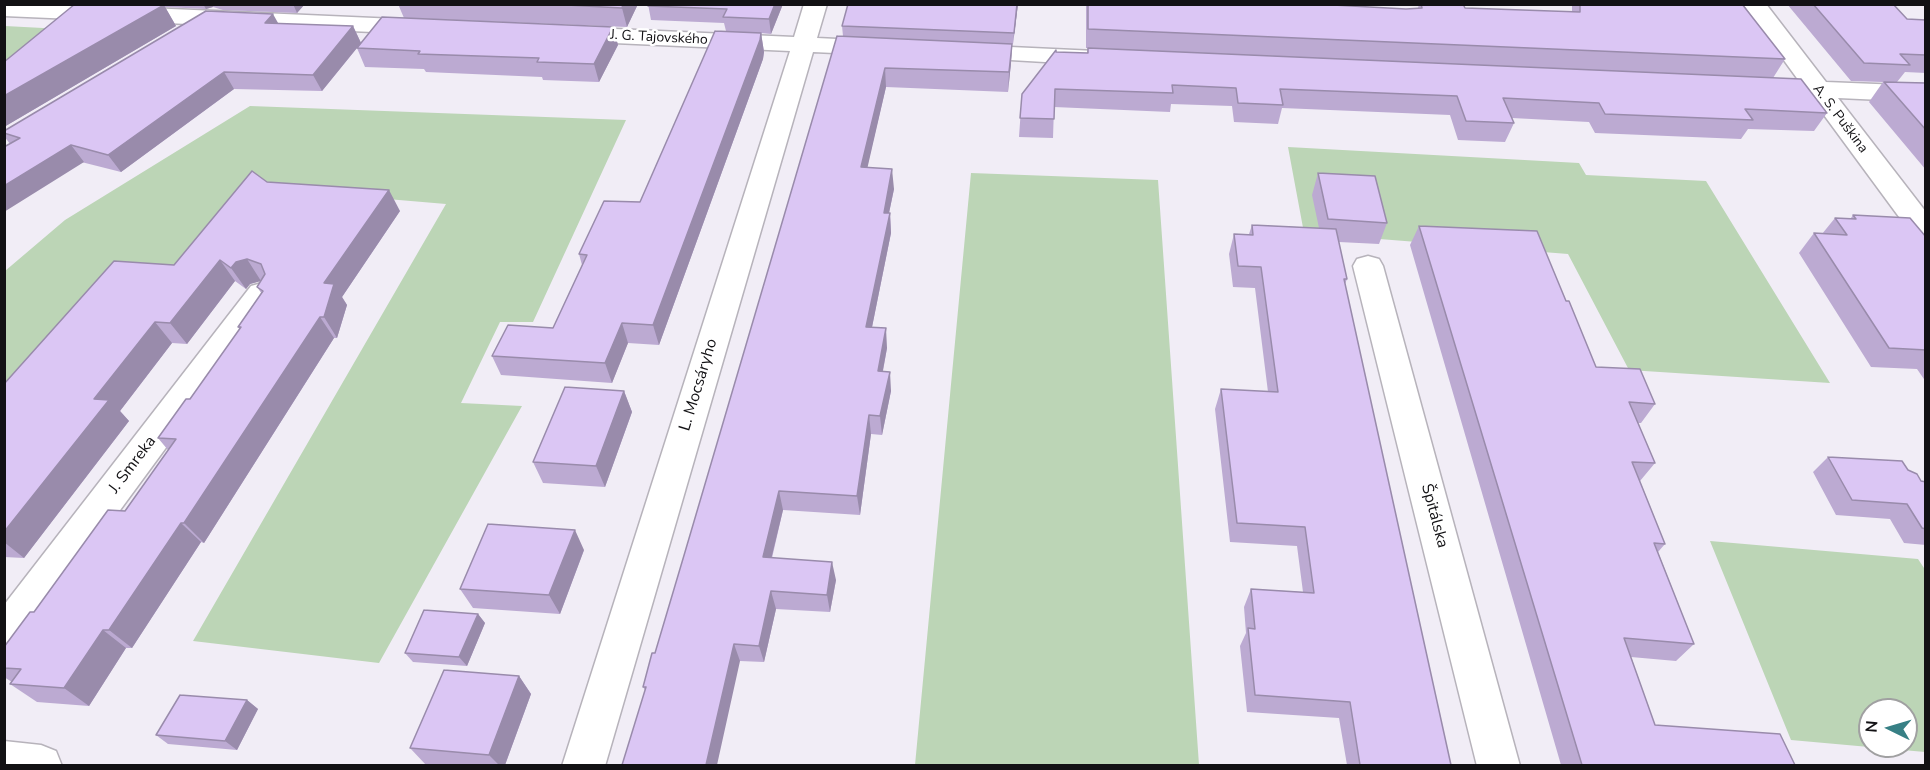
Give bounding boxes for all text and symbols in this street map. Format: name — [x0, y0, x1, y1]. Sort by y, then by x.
street label: J. G. Tajovského — [610, 27, 708, 49]
street label: A. S. Puškina — [1809, 81, 1871, 157]
street label: L. Mocsáryho — [676, 337, 722, 433]
street label: J. Smreka — [105, 433, 161, 497]
street label: Špitálska — [1416, 482, 1452, 550]
north arrow — [1858, 698, 1918, 758]
text: N — [1861, 720, 1884, 734]

